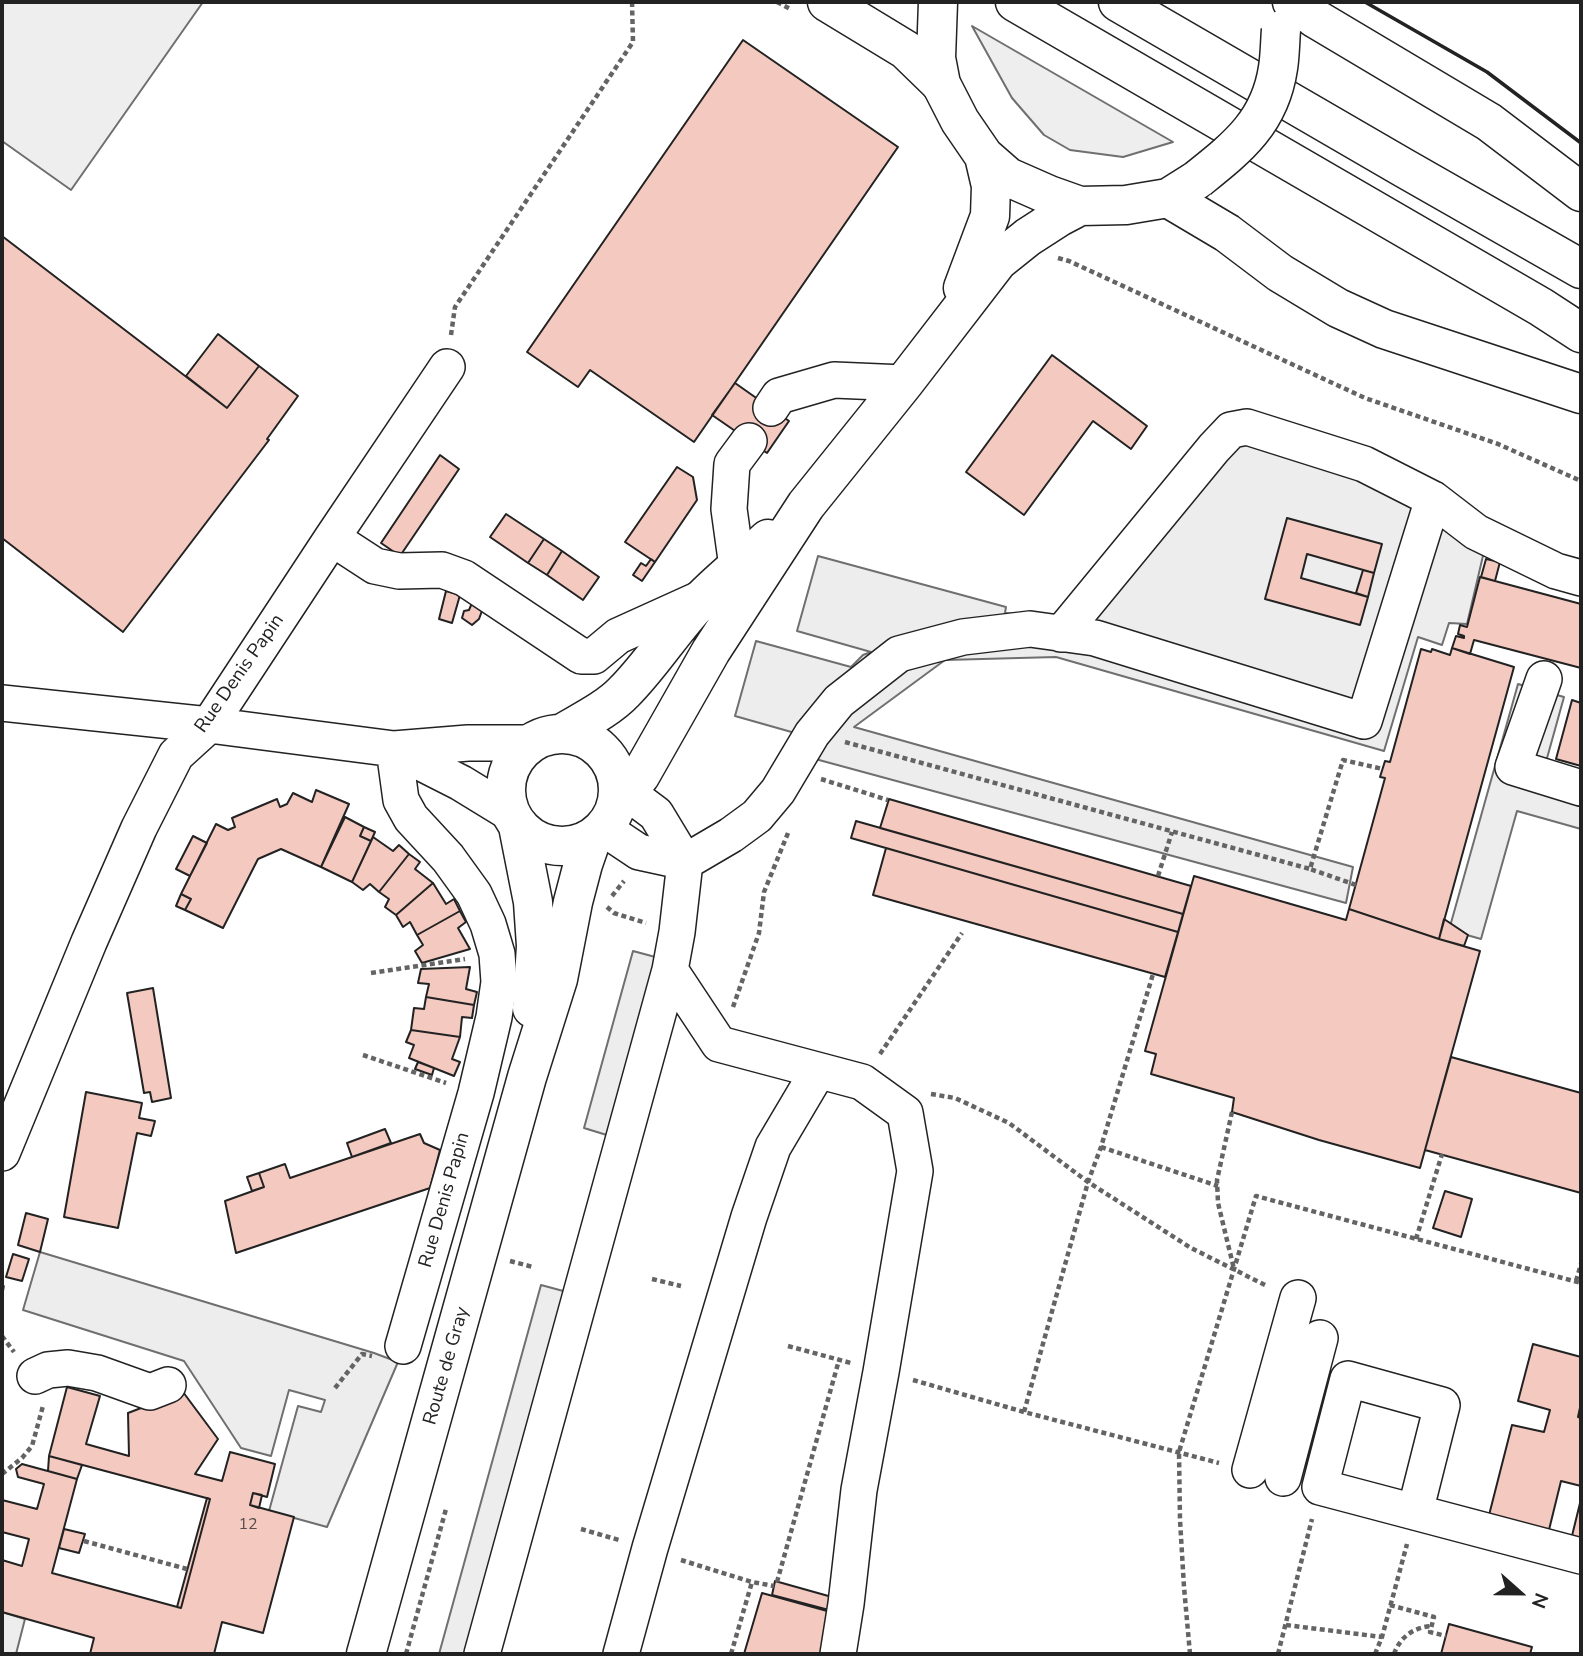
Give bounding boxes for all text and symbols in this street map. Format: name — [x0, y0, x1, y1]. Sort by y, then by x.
street label: Rue Denis Papin — [191, 610, 289, 738]
street label: Rue Denis Papin — [415, 1130, 475, 1270]
street label: Route de Gray — [419, 1304, 475, 1428]
house number: 12 — [238, 1515, 258, 1535]
north arrow — [1485, 1558, 1555, 1628]
text: N — [1525, 1589, 1554, 1612]

